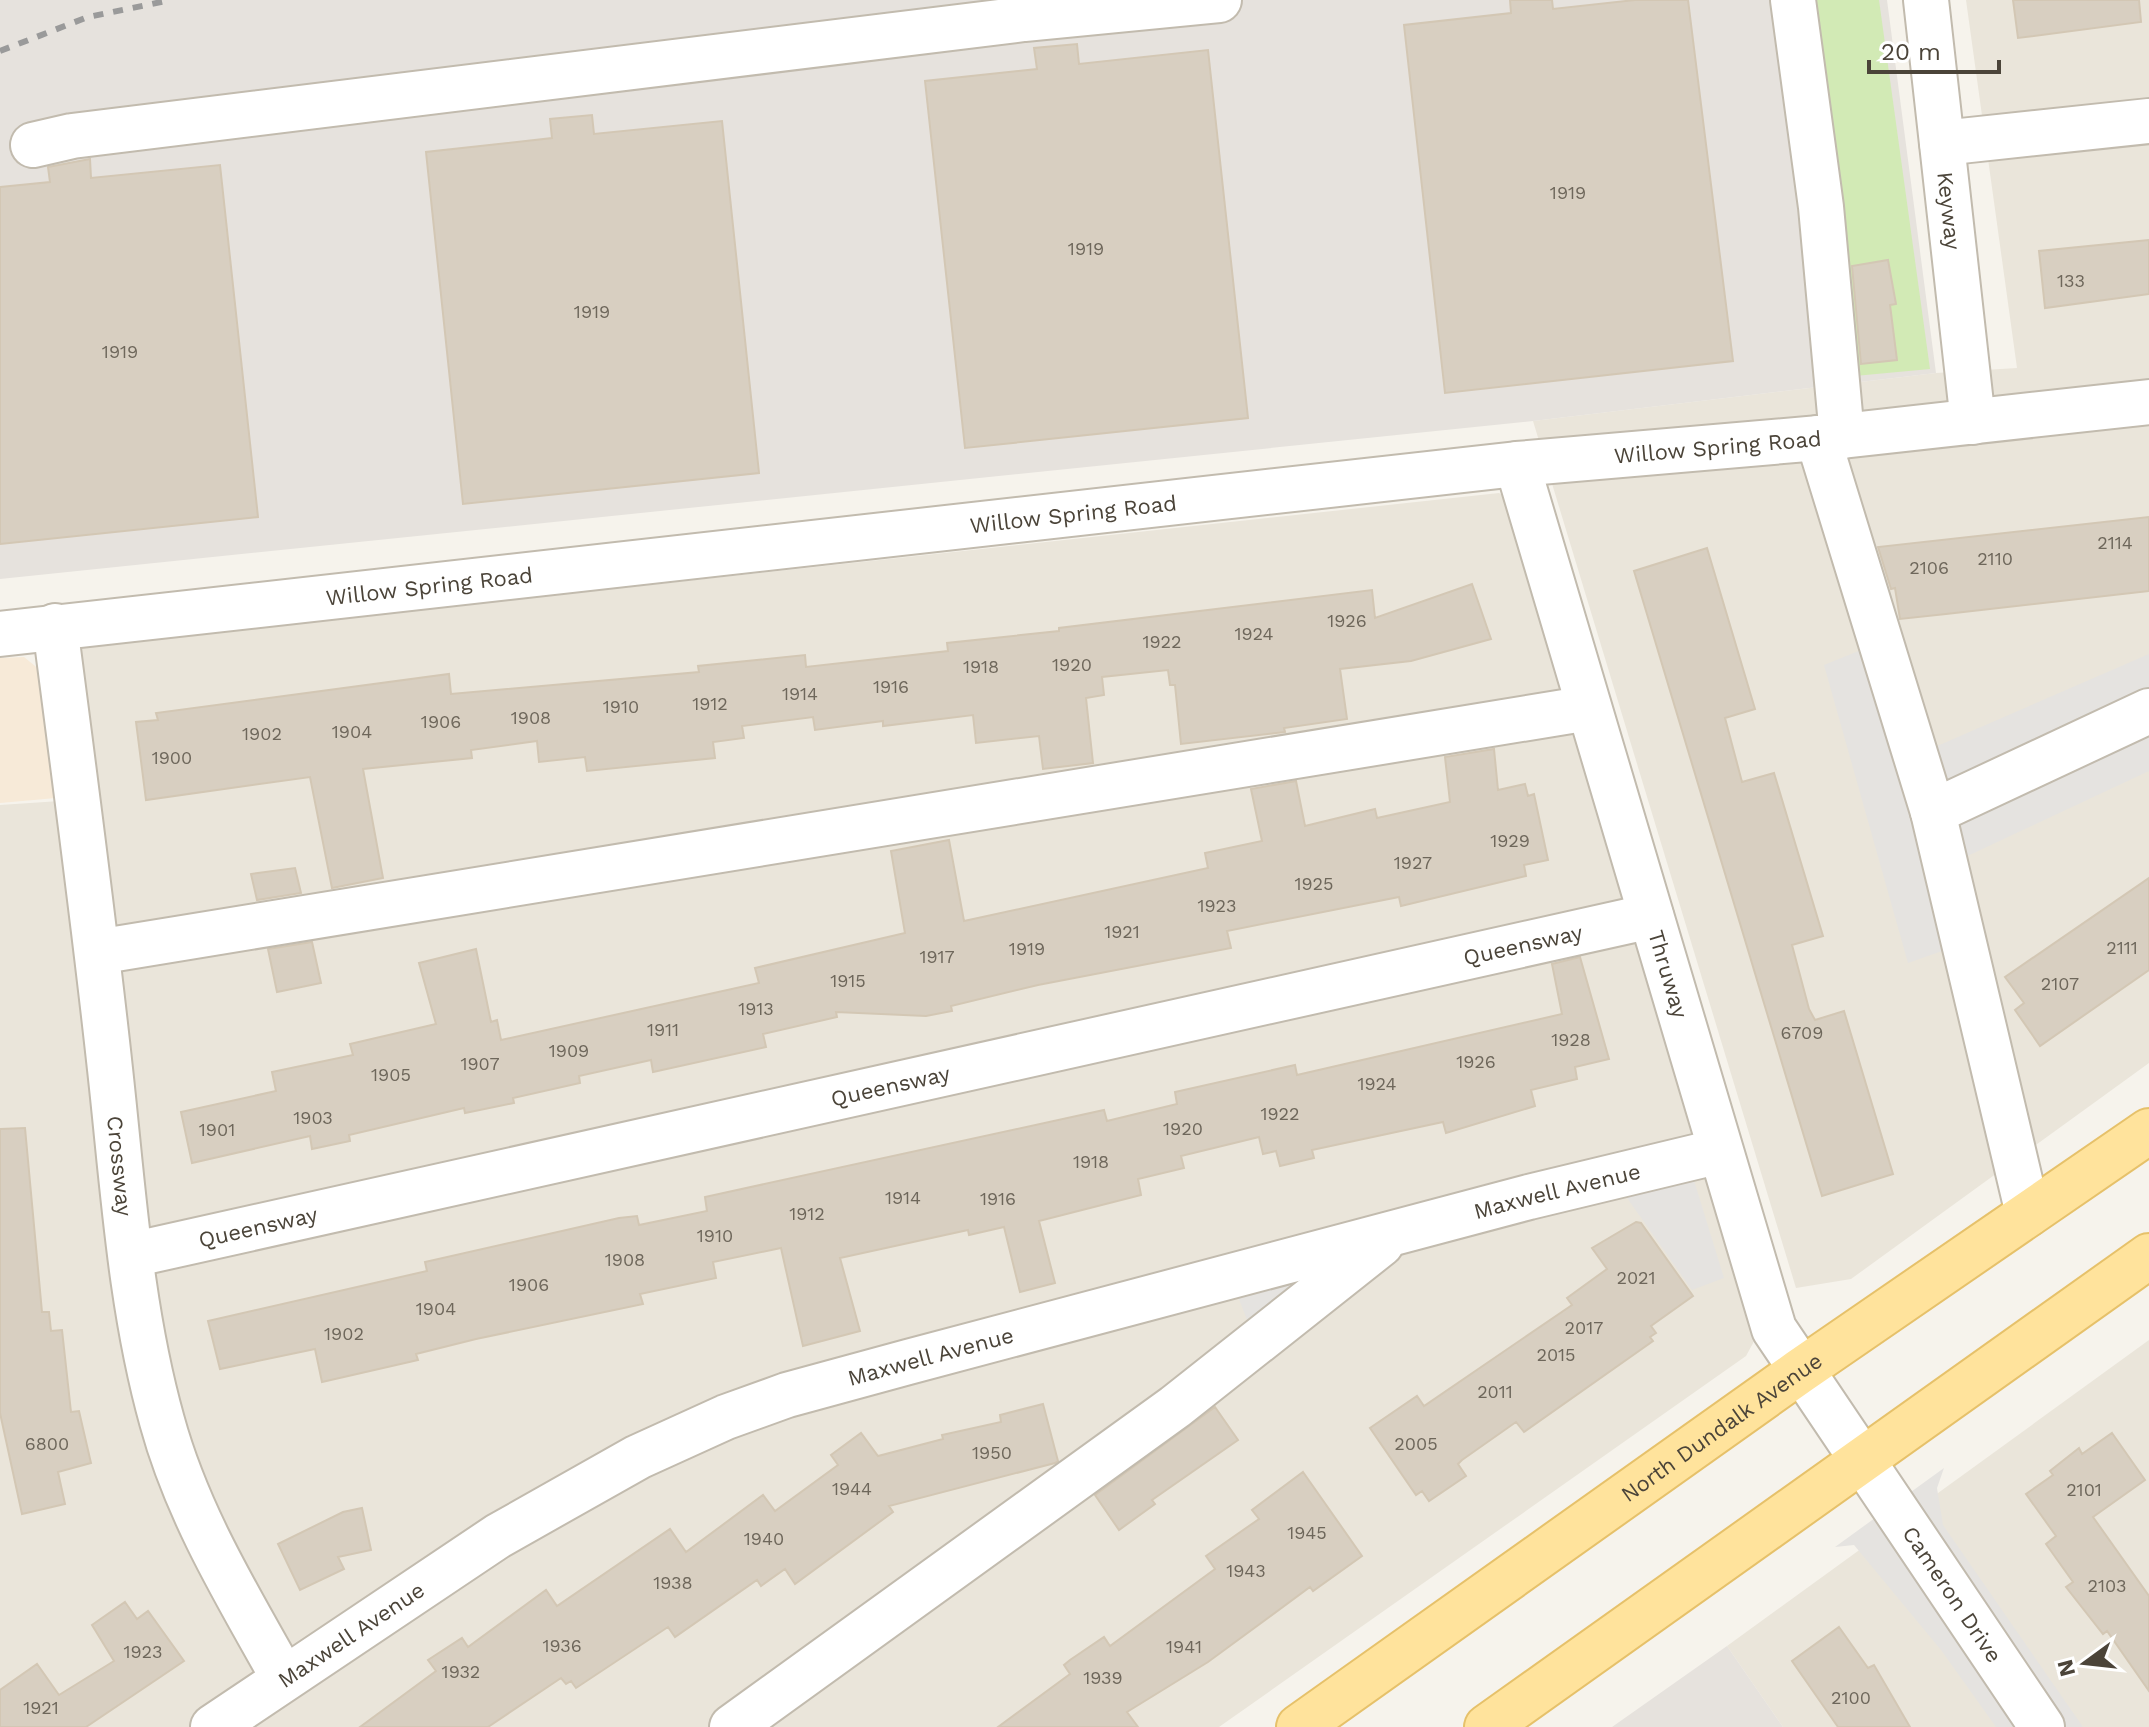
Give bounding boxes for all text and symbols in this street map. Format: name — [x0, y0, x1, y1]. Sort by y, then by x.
scale bar — [1869, 24, 1999, 74]
text: 20 m — [1881, 38, 1941, 66]
street label: Keyway — [1932, 170, 1966, 252]
house number: 1919 — [1550, 182, 1586, 203]
house number: 1919 — [1068, 238, 1104, 259]
house number: 133 — [2057, 270, 2085, 291]
house number: 1919 — [574, 301, 610, 322]
house number: 1919 — [102, 341, 138, 362]
street label: Willow Spring Road — [1613, 426, 1822, 469]
street label: Willow Spring Road — [969, 490, 1178, 538]
house number: 2114 — [2097, 532, 2133, 553]
house number: 2110 — [1977, 548, 2013, 569]
house number: 2106 — [1909, 557, 1949, 578]
street label: Willow Spring Road — [325, 562, 534, 610]
house number: 1926 — [1327, 610, 1367, 631]
house number: 1924 — [1234, 623, 1274, 644]
house number: 1922 — [1142, 631, 1182, 652]
house number: 1920 — [1052, 654, 1092, 675]
house number: 1918 — [963, 656, 999, 677]
house number: 1916 — [873, 676, 909, 697]
house number: 1914 — [782, 683, 818, 704]
house number: 1912 — [692, 693, 728, 714]
house number: 1910 — [603, 696, 639, 717]
house number: 1908 — [511, 707, 551, 728]
house number: 1906 — [421, 711, 461, 732]
house number: 1904 — [332, 721, 372, 742]
house number: 1902 — [242, 723, 282, 744]
house number: 1900 — [152, 747, 192, 768]
house number: 1929 — [1490, 830, 1530, 851]
house number: 1927 — [1394, 852, 1432, 873]
house number: 1925 — [1294, 873, 1334, 894]
house number: 1923 — [1197, 895, 1237, 916]
street label: Queensway — [1461, 920, 1585, 970]
house number: 1921 — [1104, 921, 1140, 942]
street label: Thruway — [1643, 927, 1693, 1022]
house number: 2111 — [2106, 937, 2138, 958]
house number: 1919 — [1009, 938, 1045, 959]
house number: 1917 — [919, 946, 955, 967]
house number: 1915 — [830, 970, 866, 991]
house number: 2107 — [2041, 973, 2079, 994]
house number: 1913 — [738, 998, 774, 1019]
house number: 1911 — [647, 1019, 679, 1040]
house number: 6709 — [1781, 1022, 1823, 1043]
house number: 1928 — [1551, 1029, 1591, 1050]
house number: 1909 — [549, 1040, 589, 1061]
house number: 1926 — [1456, 1051, 1496, 1072]
house number: 1907 — [460, 1053, 500, 1074]
street label: Queensway — [829, 1061, 953, 1112]
house number: 1905 — [371, 1064, 411, 1085]
house number: 1924 — [1357, 1073, 1397, 1094]
house number: 1922 — [1260, 1103, 1300, 1124]
house number: 1903 — [293, 1107, 333, 1128]
street label: Crossway — [102, 1115, 137, 1218]
house number: 1920 — [1163, 1118, 1203, 1139]
house number: 1901 — [199, 1119, 235, 1140]
house number: 1918 — [1073, 1151, 1109, 1172]
street label: Maxwell Avenue — [1471, 1159, 1643, 1224]
house number: 1914 — [885, 1187, 921, 1208]
house number: 1916 — [980, 1188, 1016, 1209]
street label: Queensway — [196, 1202, 321, 1253]
house number: 1912 — [789, 1203, 825, 1224]
house number: 1910 — [697, 1225, 733, 1246]
house number: 1908 — [605, 1249, 645, 1270]
house number: 2021 — [1616, 1267, 1656, 1288]
house number: 1906 — [509, 1274, 549, 1295]
house number: 1904 — [416, 1298, 456, 1319]
house number: 2017 — [1565, 1317, 1603, 1338]
house number: 1902 — [324, 1323, 364, 1344]
street label: Maxwell Avenue — [845, 1323, 1016, 1391]
house number: 2015 — [1536, 1344, 1576, 1365]
street label: North Dundalk Avenue — [1616, 1348, 1827, 1507]
house number: 2011 — [1477, 1381, 1513, 1402]
house number: 6800 — [25, 1433, 69, 1454]
house number: 2005 — [1394, 1433, 1438, 1454]
house number: 1950 — [972, 1442, 1012, 1463]
house number: 1944 — [832, 1478, 872, 1499]
house number: 2101 — [2066, 1479, 2102, 1500]
street label: Cameron Drive — [1897, 1521, 2007, 1667]
house number: 1945 — [1287, 1522, 1327, 1543]
house number: 1940 — [744, 1528, 784, 1549]
house number: 1943 — [1226, 1560, 1266, 1581]
house number: 1938 — [653, 1572, 693, 1593]
house number: 2103 — [2088, 1575, 2126, 1596]
street label: Maxwell Avenue — [273, 1577, 429, 1693]
north arrow — [2045, 1623, 2125, 1703]
house number: 1936 — [542, 1635, 582, 1656]
house number: 1941 — [1166, 1636, 1202, 1657]
house number: 1923 — [123, 1641, 163, 1662]
text: N — [2052, 1657, 2080, 1679]
house number: 1932 — [442, 1661, 480, 1682]
house number: 1939 — [1083, 1667, 1123, 1688]
house number: 2100 — [1831, 1687, 1871, 1708]
house number: 1921 — [23, 1697, 59, 1718]

